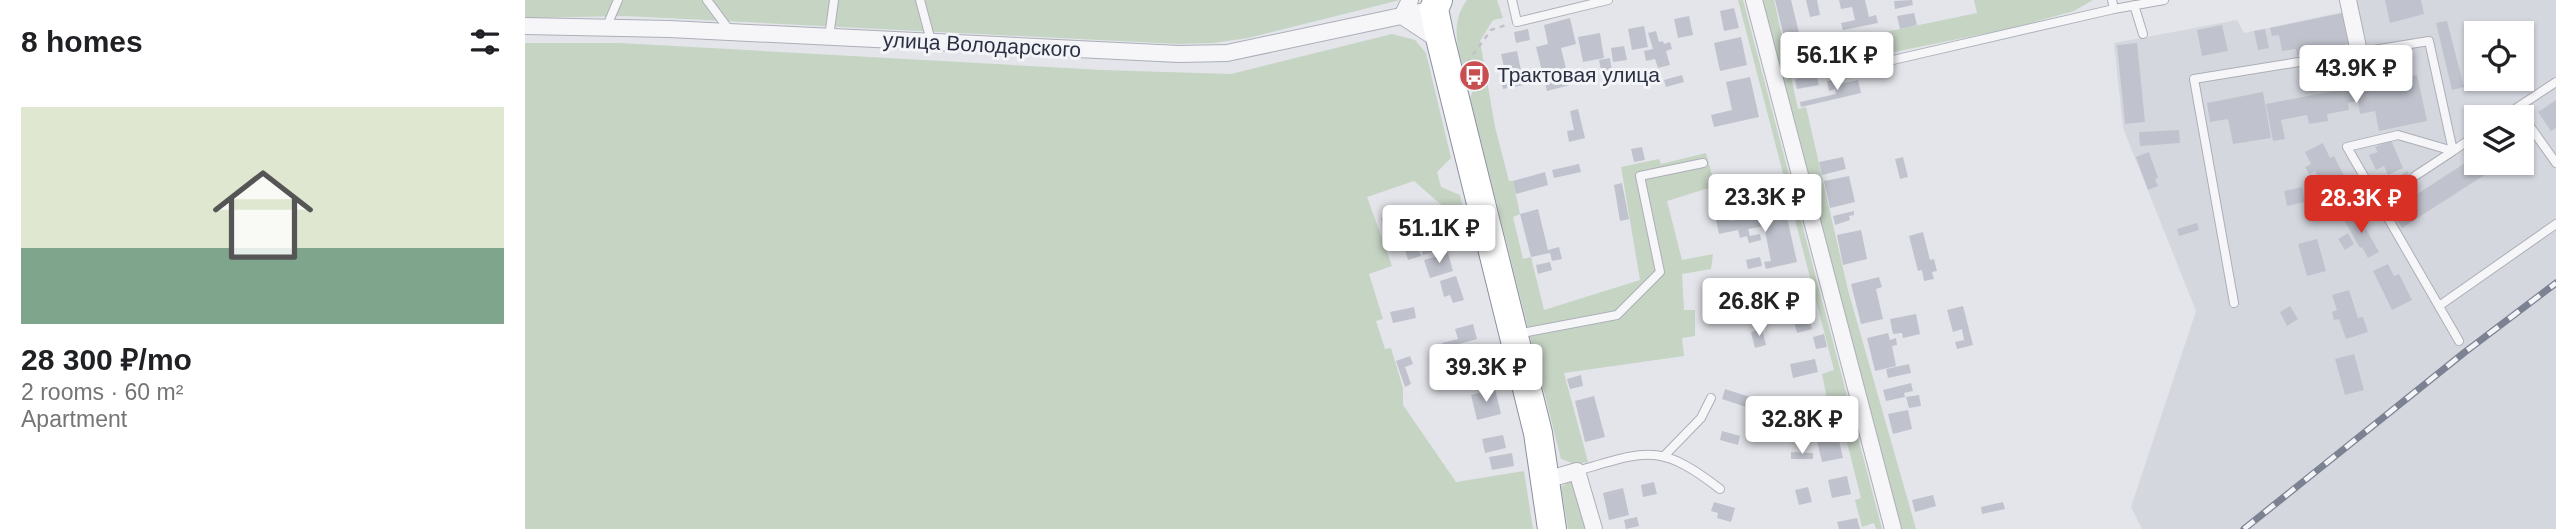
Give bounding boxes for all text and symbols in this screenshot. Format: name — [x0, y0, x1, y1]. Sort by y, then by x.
map controls — [2464, 21, 2534, 175]
button: locate — [2464, 21, 2534, 91]
icon: filters — [466, 23, 504, 61]
text: 8 homes — [21, 25, 143, 58]
street label: улица Володарского — [882, 28, 1082, 61]
pin: 56.1K ₽ — [1772, 32, 1902, 92]
text: 56.1K ₽ — [1796, 42, 1878, 68]
pin: 43.9K ₽ — [2291, 46, 2421, 105]
text: 43.9K ₽ — [2315, 55, 2397, 81]
bus stop icon: Трактовая улица — [1457, 58, 1491, 92]
place label: Трактовая улица — [1497, 63, 1660, 86]
button: layers — [2464, 105, 2534, 175]
icon: home — [200, 152, 326, 278]
pin: 23.3K ₽ — [1700, 174, 1830, 234]
pin: 28.3K ₽ — [2296, 176, 2426, 235]
text: 23.3K ₽ — [1724, 184, 1806, 210]
text: 28.3K ₽ — [2320, 185, 2402, 211]
pin: 51.1K ₽ — [1374, 205, 1504, 265]
text: 51.1K ₽ — [1398, 215, 1480, 241]
pin: 26.8K ₽ — [1694, 278, 1824, 338]
text: 26.8K ₽ — [1718, 288, 1800, 314]
text: 28 300 ₽/mo — [21, 343, 192, 376]
pin: 39.3K ₽ — [1421, 344, 1551, 404]
text: 39.3K ₽ — [1445, 354, 1527, 380]
text: 2 rooms · 60 m² — [21, 379, 183, 405]
pin: 32.8K ₽ — [1737, 396, 1867, 456]
text: Apartment — [21, 406, 127, 432]
text: 32.8K ₽ — [1761, 406, 1843, 432]

